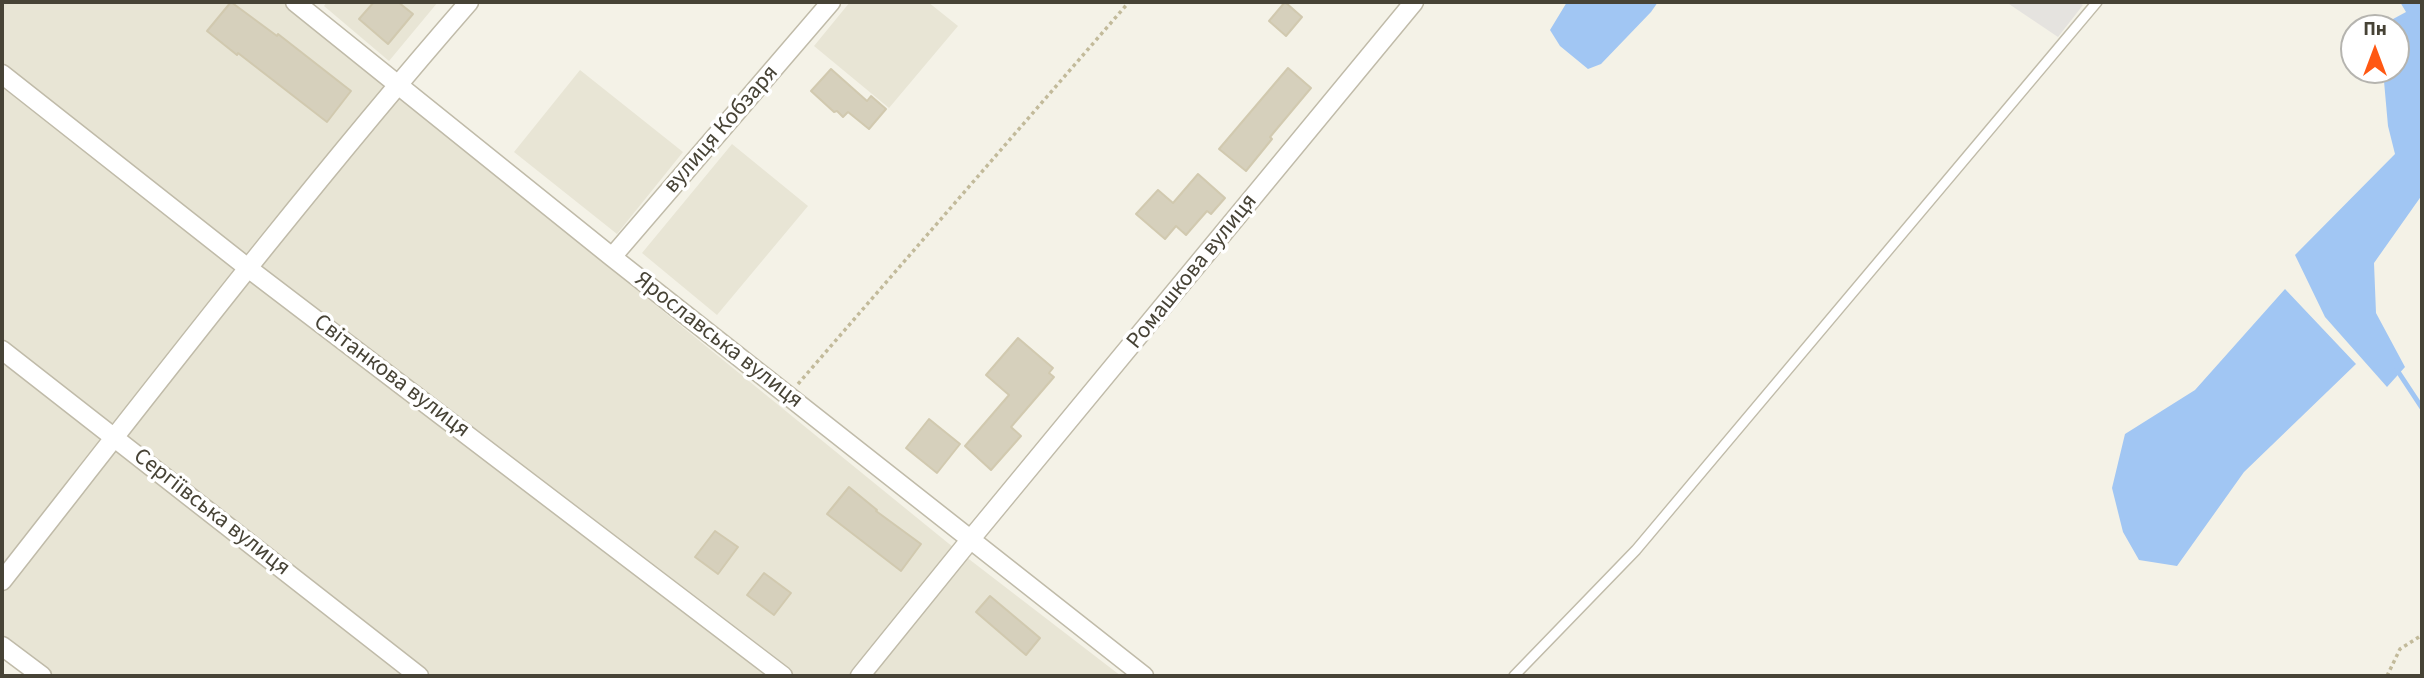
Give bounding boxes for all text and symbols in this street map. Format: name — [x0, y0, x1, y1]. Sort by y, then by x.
north arrow — [2340, 14, 2410, 84]
text: Пн — [2363, 16, 2387, 43]
street label: вулиця Кобзаря — [659, 60, 785, 200]
street label: Ромашкова вулиця — [1122, 189, 1264, 355]
street label: Ярославська вулиця — [628, 267, 808, 415]
street label: Світанкова вулиця — [307, 309, 475, 445]
street label: Сергіївська вулиця — [127, 443, 295, 583]

